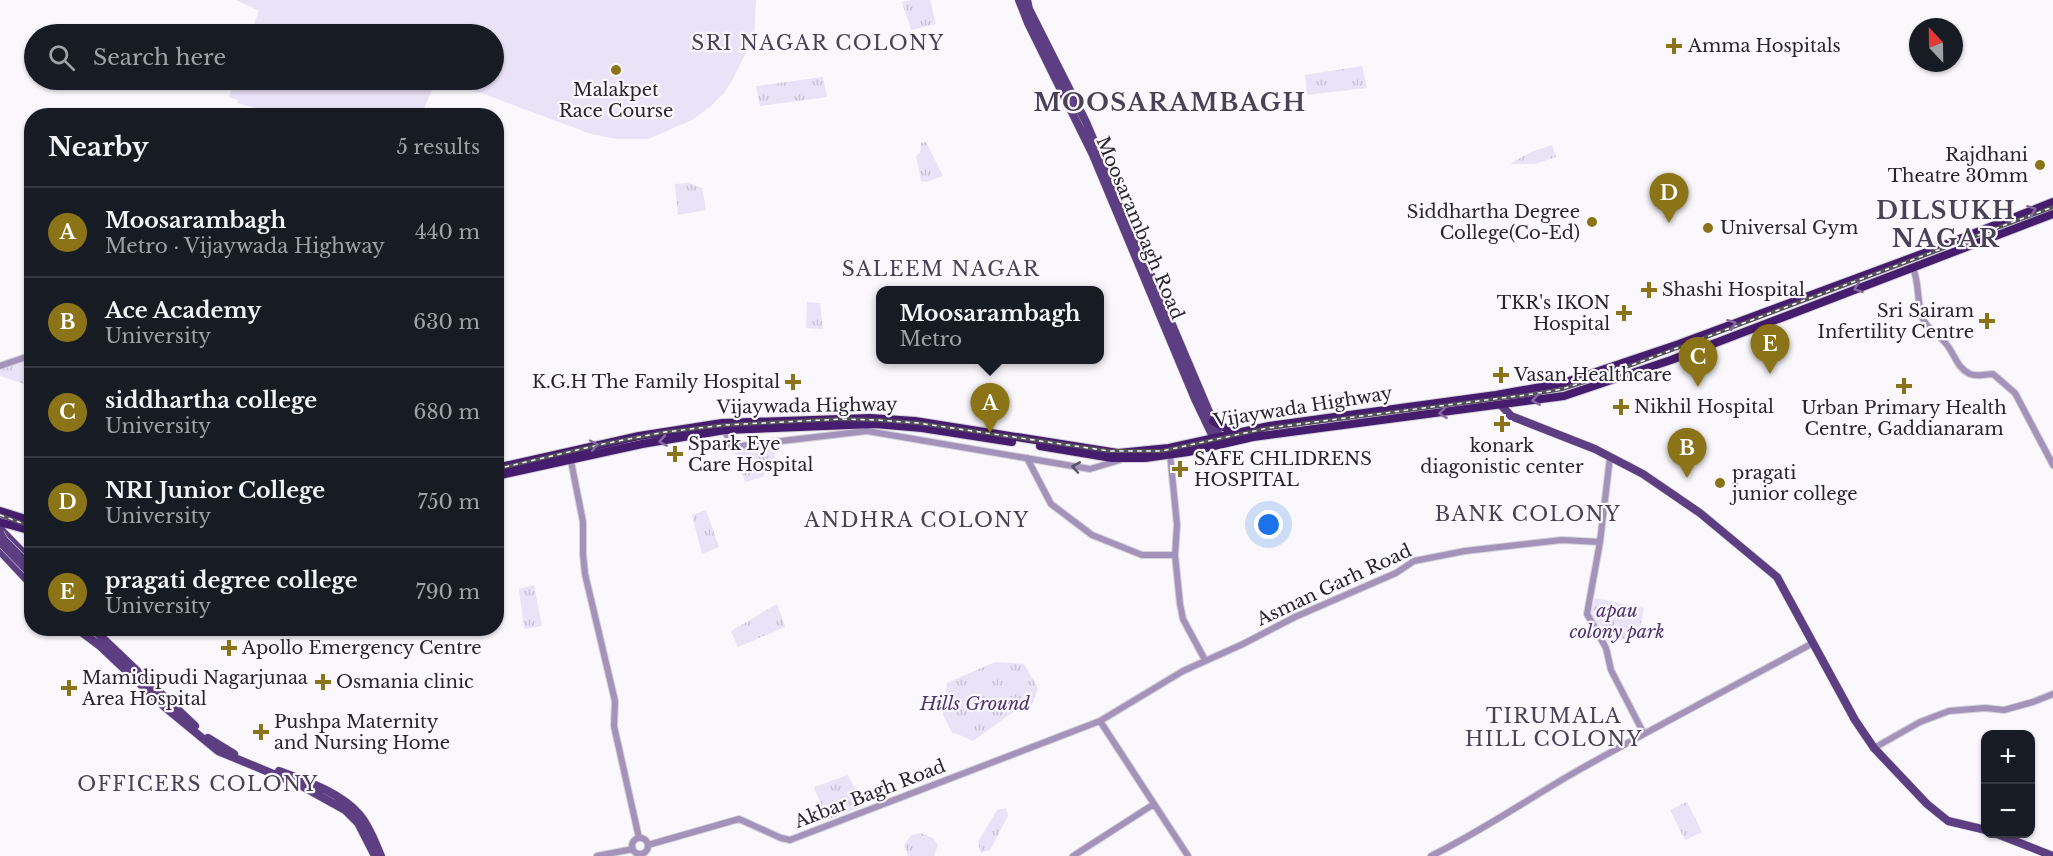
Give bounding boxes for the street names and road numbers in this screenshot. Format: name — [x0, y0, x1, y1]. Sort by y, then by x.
street label: Moosarambagh Road — [1091, 133, 1189, 323]
street label: Vijaywada Highway — [1211, 382, 1394, 432]
street label: Vijaywada Highway — [715, 393, 898, 419]
street label: Asman Garh Road — [1252, 539, 1415, 631]
street label: Akbar Bagh Road — [790, 755, 949, 833]

